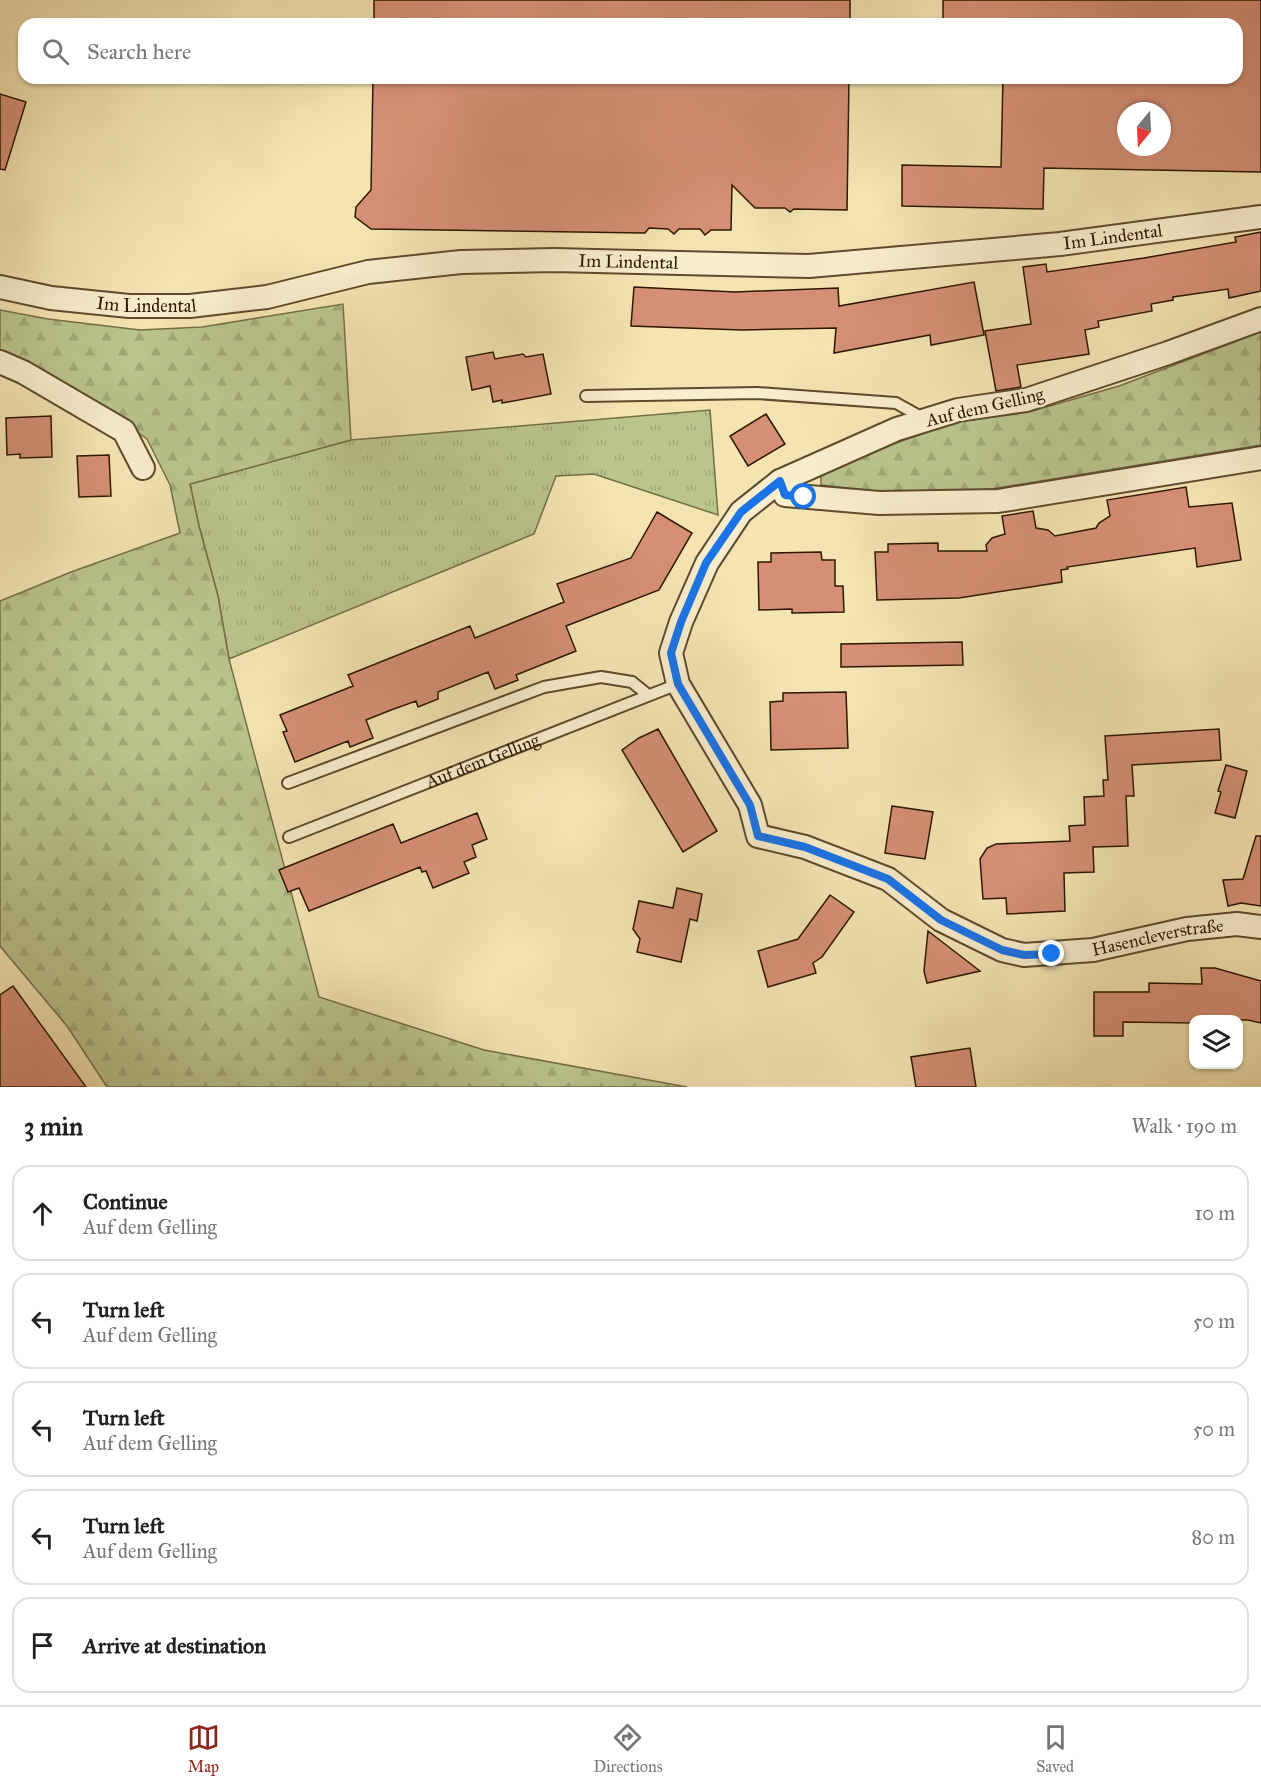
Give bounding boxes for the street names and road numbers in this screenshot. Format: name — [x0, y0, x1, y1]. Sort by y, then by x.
street label: Im Lindental — [1062, 219, 1164, 254]
street label: Im Lindental — [578, 250, 679, 274]
street label: Im Lindental — [96, 292, 198, 317]
street label: Auf dem Gelling — [923, 383, 1047, 432]
street label: Auf dem Gelling — [421, 728, 544, 794]
street label: Hasencleverstraße — [1090, 914, 1224, 961]

